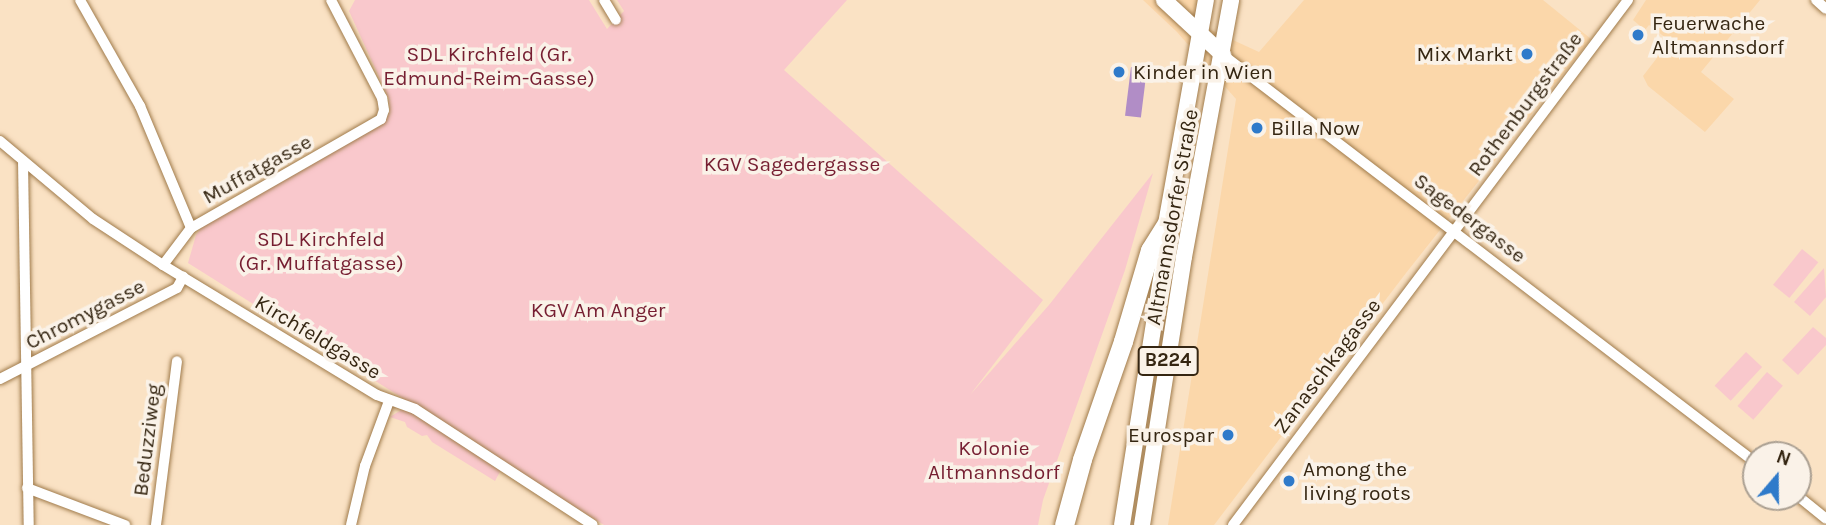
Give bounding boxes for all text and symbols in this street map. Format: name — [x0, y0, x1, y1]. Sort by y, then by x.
place label: Feuerwache Altmannsdorf — [1652, 10, 1784, 60]
street label: Rothenburgstraße — [1462, 27, 1588, 181]
marker: Feuerwache Altmannsdorf — [1630, 27, 1646, 43]
park label: SDL Kirchfeld (Gr. Edmund-Reim-Gasse) — [383, 41, 595, 91]
place label: Mix Markt — [1417, 41, 1513, 67]
marker: Mix Markt — [1519, 46, 1535, 62]
place label: Kinder in Wien — [1133, 59, 1273, 85]
marker: Kinder in Wien — [1111, 64, 1127, 80]
street label: Altmannsdorfer Straße — [1141, 107, 1203, 327]
place label: Billa Now — [1271, 115, 1360, 141]
marker: Billa Now — [1249, 120, 1265, 136]
street label: Muffatgasse — [198, 129, 316, 209]
park label: KGV Sagedergasse — [704, 151, 880, 177]
street label: Sagedergasse — [1409, 168, 1531, 268]
park label: SDL Kirchfeld (Gr. Muffatgasse) — [238, 226, 404, 276]
street label: Chromygasse — [21, 273, 149, 355]
street label: Kirchfeldgasse — [250, 289, 386, 385]
street label: Zanaschkagasse — [1268, 294, 1386, 438]
park label: KGV Am Anger — [531, 297, 665, 323]
road number: B224 — [1136, 346, 1200, 376]
street label: Beduzziweg — [128, 382, 166, 498]
place label: Eurospar — [1128, 422, 1214, 448]
marker: Eurospar — [1220, 427, 1236, 443]
park label: Kolonie Altmannsdorf — [928, 435, 1060, 485]
north arrow — [1742, 441, 1812, 511]
text: N — [1773, 445, 1794, 471]
place label: Among the living roots — [1303, 456, 1411, 506]
marker: Among the living roots — [1281, 473, 1297, 489]

